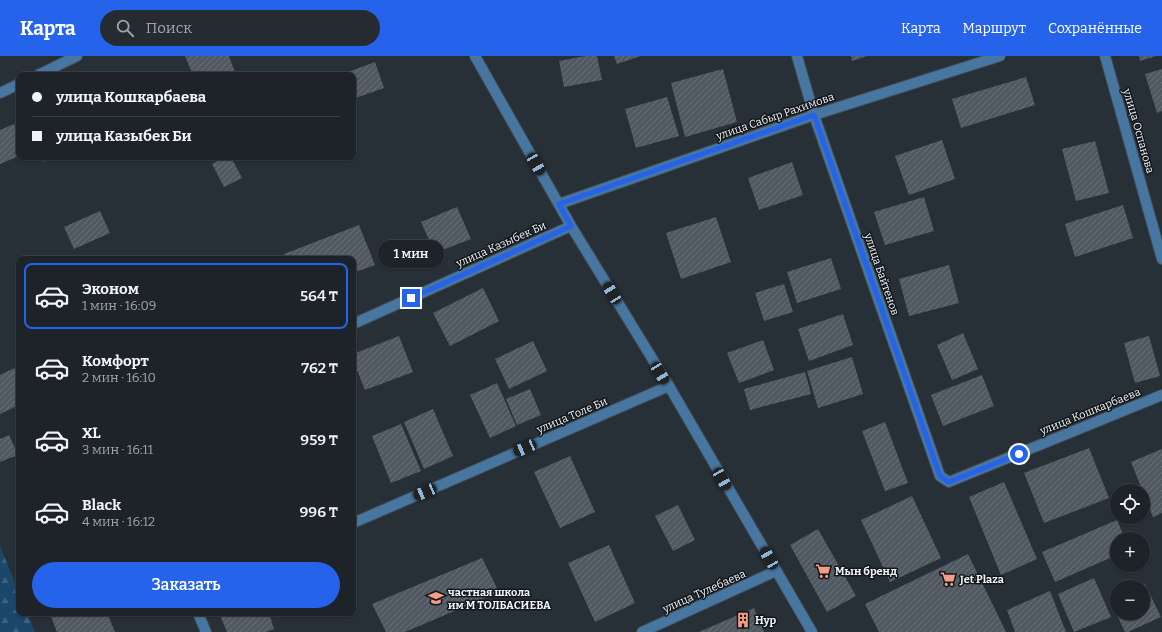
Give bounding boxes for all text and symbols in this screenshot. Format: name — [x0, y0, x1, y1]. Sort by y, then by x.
search box — [100, 10, 380, 46]
text: Карта — [20, 17, 76, 40]
icon: search — [114, 17, 136, 39]
text: Поиск — [146, 19, 192, 37]
text: Карта — [901, 20, 941, 37]
text: Маршрут — [963, 20, 1026, 37]
text: Сохранённые — [1048, 20, 1142, 37]
street label: улица Оспанова — [1120, 86, 1157, 175]
text: улица Кошкарбаева — [56, 88, 206, 106]
street label: улица Сабыр Рахимова — [714, 90, 836, 143]
text: улица Казыбек Би — [56, 127, 192, 145]
car — [525, 151, 547, 177]
street label: улица Казыбек Би — [453, 219, 548, 271]
street label: улица Байтенов — [861, 231, 902, 317]
callout: 1 мин — [378, 240, 444, 268]
text: 1 мин — [393, 246, 429, 261]
icon: car — [34, 278, 70, 314]
text: Эконом — [82, 280, 139, 298]
car — [601, 280, 623, 306]
text: 564 ₸ — [300, 287, 338, 305]
route end — [402, 289, 420, 307]
text: 1 мин · 16:09 — [82, 298, 156, 313]
icon: car — [34, 350, 70, 386]
text: Комфорт — [82, 352, 149, 370]
text: 762 ₸ — [301, 359, 338, 377]
car — [649, 360, 671, 386]
text: 2 мин · 16:10 — [82, 370, 156, 385]
street label: улица Кошкарбаева — [1037, 385, 1142, 438]
street label: улица Толе Би — [534, 395, 609, 437]
icon: car — [34, 422, 70, 458]
text: XL — [82, 424, 101, 442]
text: 959 ₸ — [300, 431, 338, 449]
car — [512, 438, 538, 458]
text: 3 мин · 16:11 — [82, 442, 153, 457]
route start — [1010, 445, 1028, 463]
car — [711, 466, 733, 492]
car — [412, 482, 438, 502]
map controls — [1110, 484, 1150, 620]
button: locate — [1110, 484, 1150, 524]
icon: car — [34, 494, 70, 530]
text: Black — [82, 496, 121, 514]
text: 996 ₸ — [300, 503, 338, 521]
text: 4 мин · 16:12 — [82, 514, 155, 529]
button: + — [1110, 532, 1150, 572]
car — [758, 545, 780, 571]
button: Заказать — [32, 562, 340, 608]
supermarket icon: Мын бренд — [814, 562, 832, 580]
place label: Мын бренд — [835, 565, 897, 578]
street label: улица Тулебаева — [660, 567, 748, 616]
supermarket icon: Jet Plaza — [939, 570, 957, 588]
place label: Jet Plaza — [959, 573, 1005, 586]
button: − — [1110, 580, 1150, 620]
place label: частная школа им М ТОЛБАСИЕВА — [448, 586, 551, 612]
school or university icon: частная школа им М ТОЛБАСИЕВА — [427, 589, 445, 607]
building icon: Нур — [734, 611, 752, 629]
place label: Нур — [755, 614, 776, 627]

